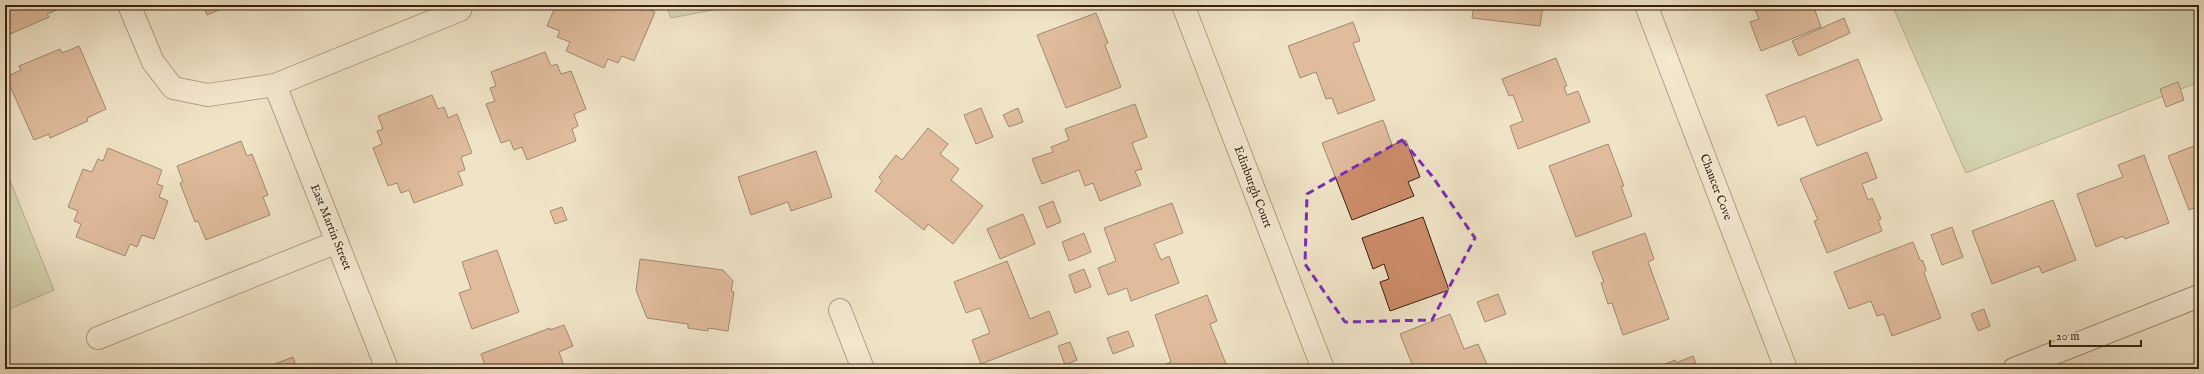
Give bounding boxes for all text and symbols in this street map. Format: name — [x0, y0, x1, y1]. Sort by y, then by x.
street label: Edinburgh Court — [1230, 144, 1276, 230]
street label: Chaucer Cove — [1696, 152, 1736, 223]
street label: East Martin Street — [307, 182, 355, 272]
scale bar — [2050, 322, 2141, 348]
text: 20 m — [2056, 329, 2079, 344]

